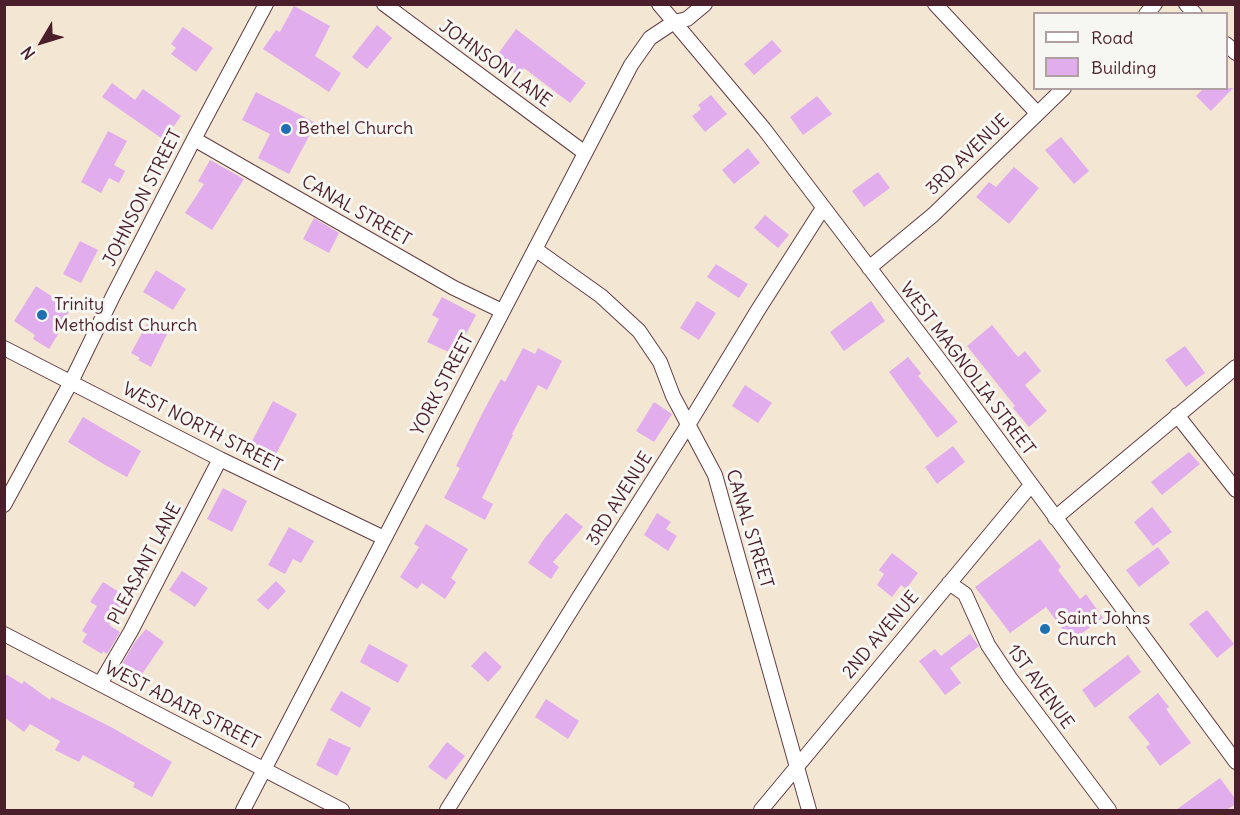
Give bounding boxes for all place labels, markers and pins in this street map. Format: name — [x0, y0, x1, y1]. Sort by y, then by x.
place label: Bethel Church — [298, 118, 413, 140]
marker: Bethel Church — [279, 122, 293, 136]
place label: Trinity Methodist Church — [54, 294, 197, 336]
marker: Trinity Methodist Church — [35, 308, 49, 322]
place label: Saint Johns Church — [1057, 608, 1150, 650]
marker: Saint Johns Church — [1038, 622, 1052, 636]

